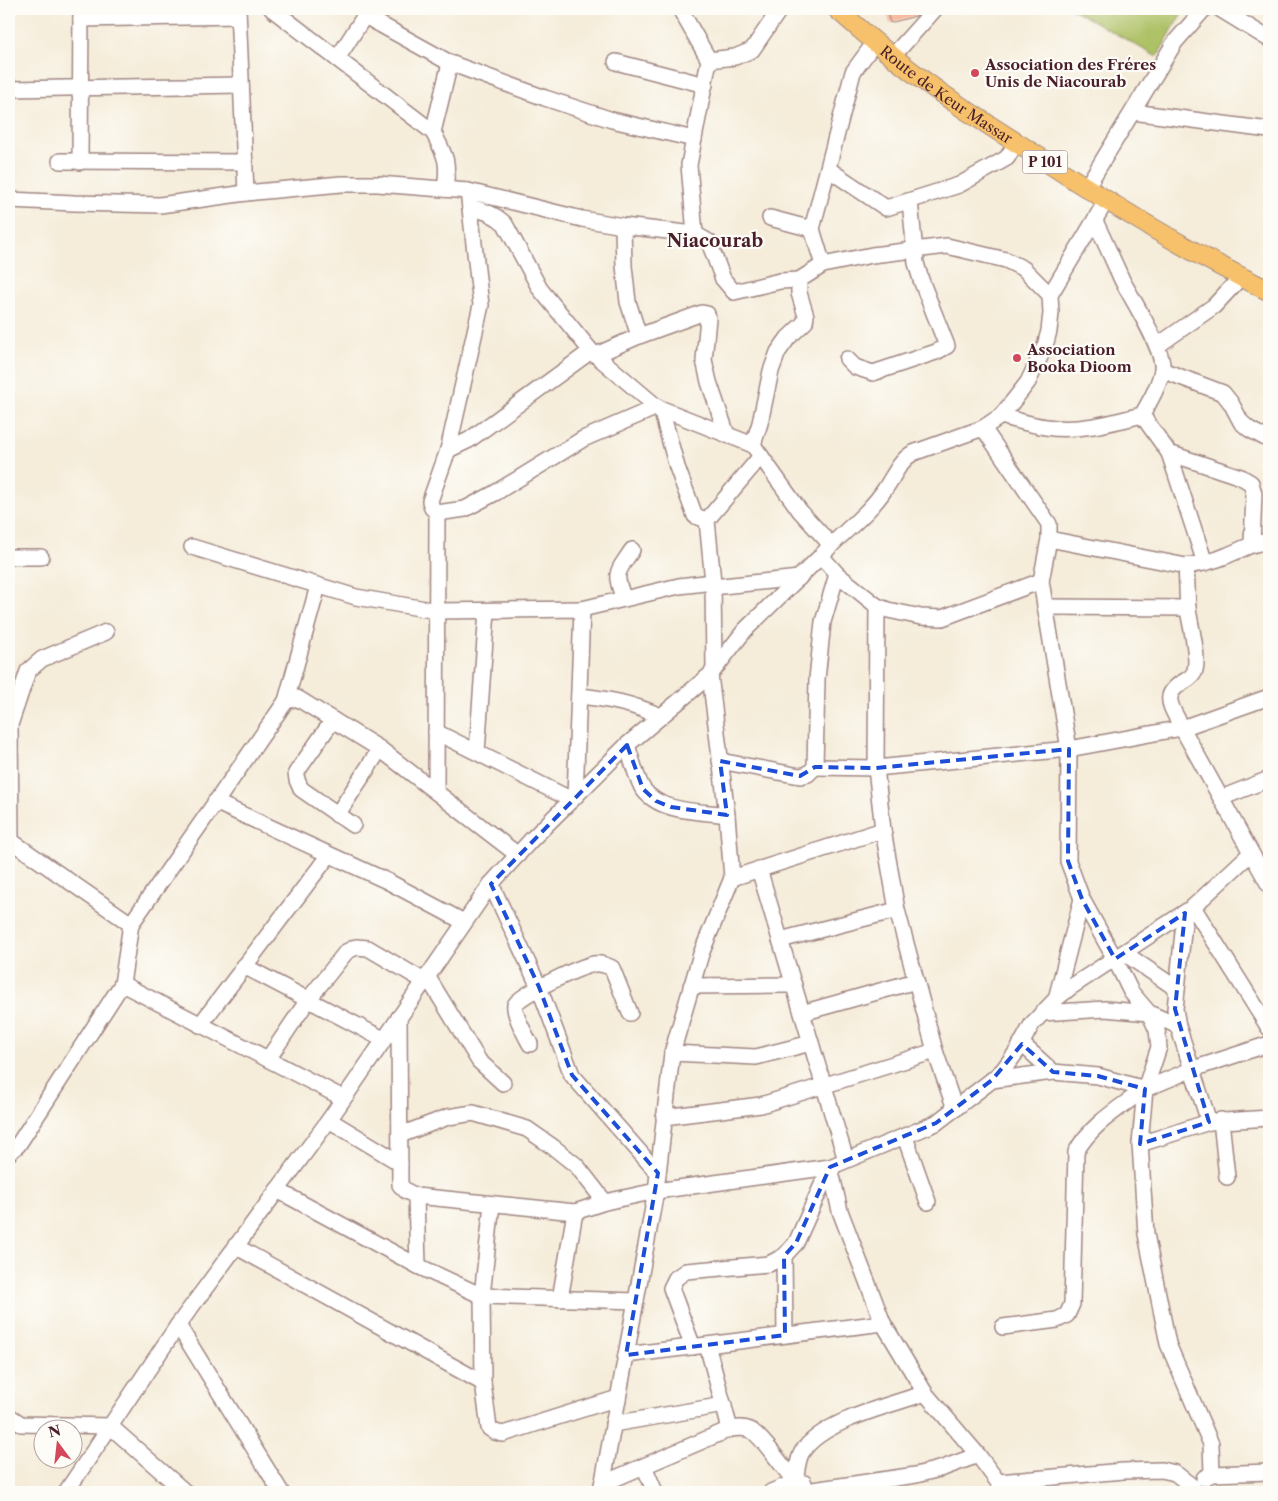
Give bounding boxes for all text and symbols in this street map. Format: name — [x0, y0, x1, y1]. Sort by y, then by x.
street label: Route de Keur Massar — [876, 41, 1017, 148]
place label: Association des Fréres Unis de Niacourab — [984, 55, 1156, 91]
marker: Association des Fréres Unis de Niacourab — [969, 67, 981, 79]
road number: P 101 — [1022, 150, 1068, 173]
district label: Niacourab — [667, 230, 763, 252]
place label: Association Booka Dioom — [1026, 340, 1132, 376]
marker: Association Booka Dioom — [1011, 352, 1023, 364]
north arrow — [32, 1418, 82, 1468]
text: N — [46, 1421, 63, 1442]

